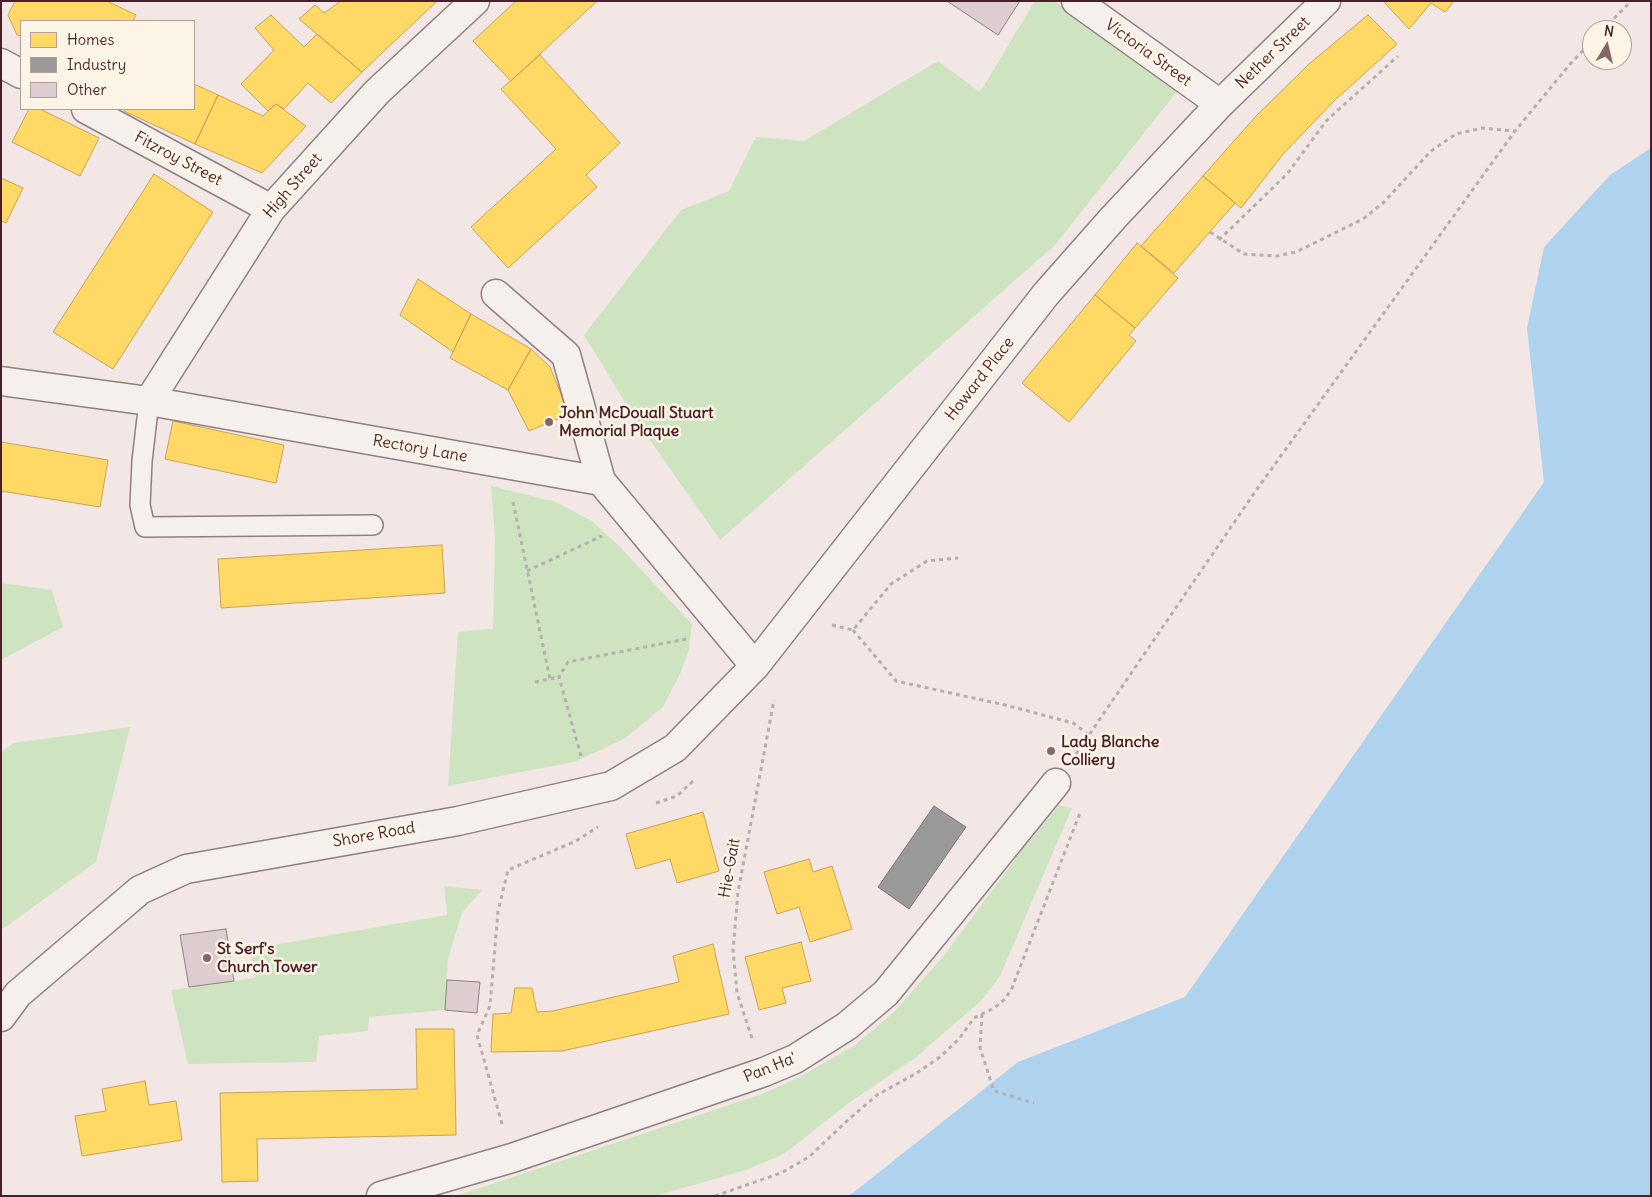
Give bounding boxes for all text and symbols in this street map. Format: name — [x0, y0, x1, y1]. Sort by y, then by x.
street label: Nether Street — [1232, 13, 1314, 93]
street label: Victoria Street — [1101, 15, 1195, 91]
legend — [20, 20, 195, 110]
north arrow — [1582, 20, 1632, 70]
text: N — [1603, 22, 1615, 41]
text: Homes — [67, 30, 114, 49]
text: Industry — [67, 55, 126, 74]
text: Other — [67, 80, 107, 99]
street label: Fitzroy Street — [131, 128, 225, 190]
street label: High Street — [260, 150, 326, 222]
street label: Howard Place — [941, 333, 1019, 425]
place label: John McDouall Stuart Memorial Plaque — [559, 403, 713, 441]
marker: John McDouall Stuart Memorial Plaque — [543, 416, 555, 428]
street label: Rectory Lane — [371, 431, 469, 467]
place label: Lady Blanche Colliery — [1061, 732, 1159, 770]
marker: Lady Blanche Colliery — [1045, 745, 1057, 757]
street label: Shore Road — [331, 818, 417, 852]
street label: Hie-Gait — [715, 837, 745, 899]
place label: St Serf's Church Tower — [217, 939, 318, 977]
marker: St Serf's Church Tower — [201, 952, 213, 964]
street label: Pan Ha' — [741, 1049, 799, 1087]

